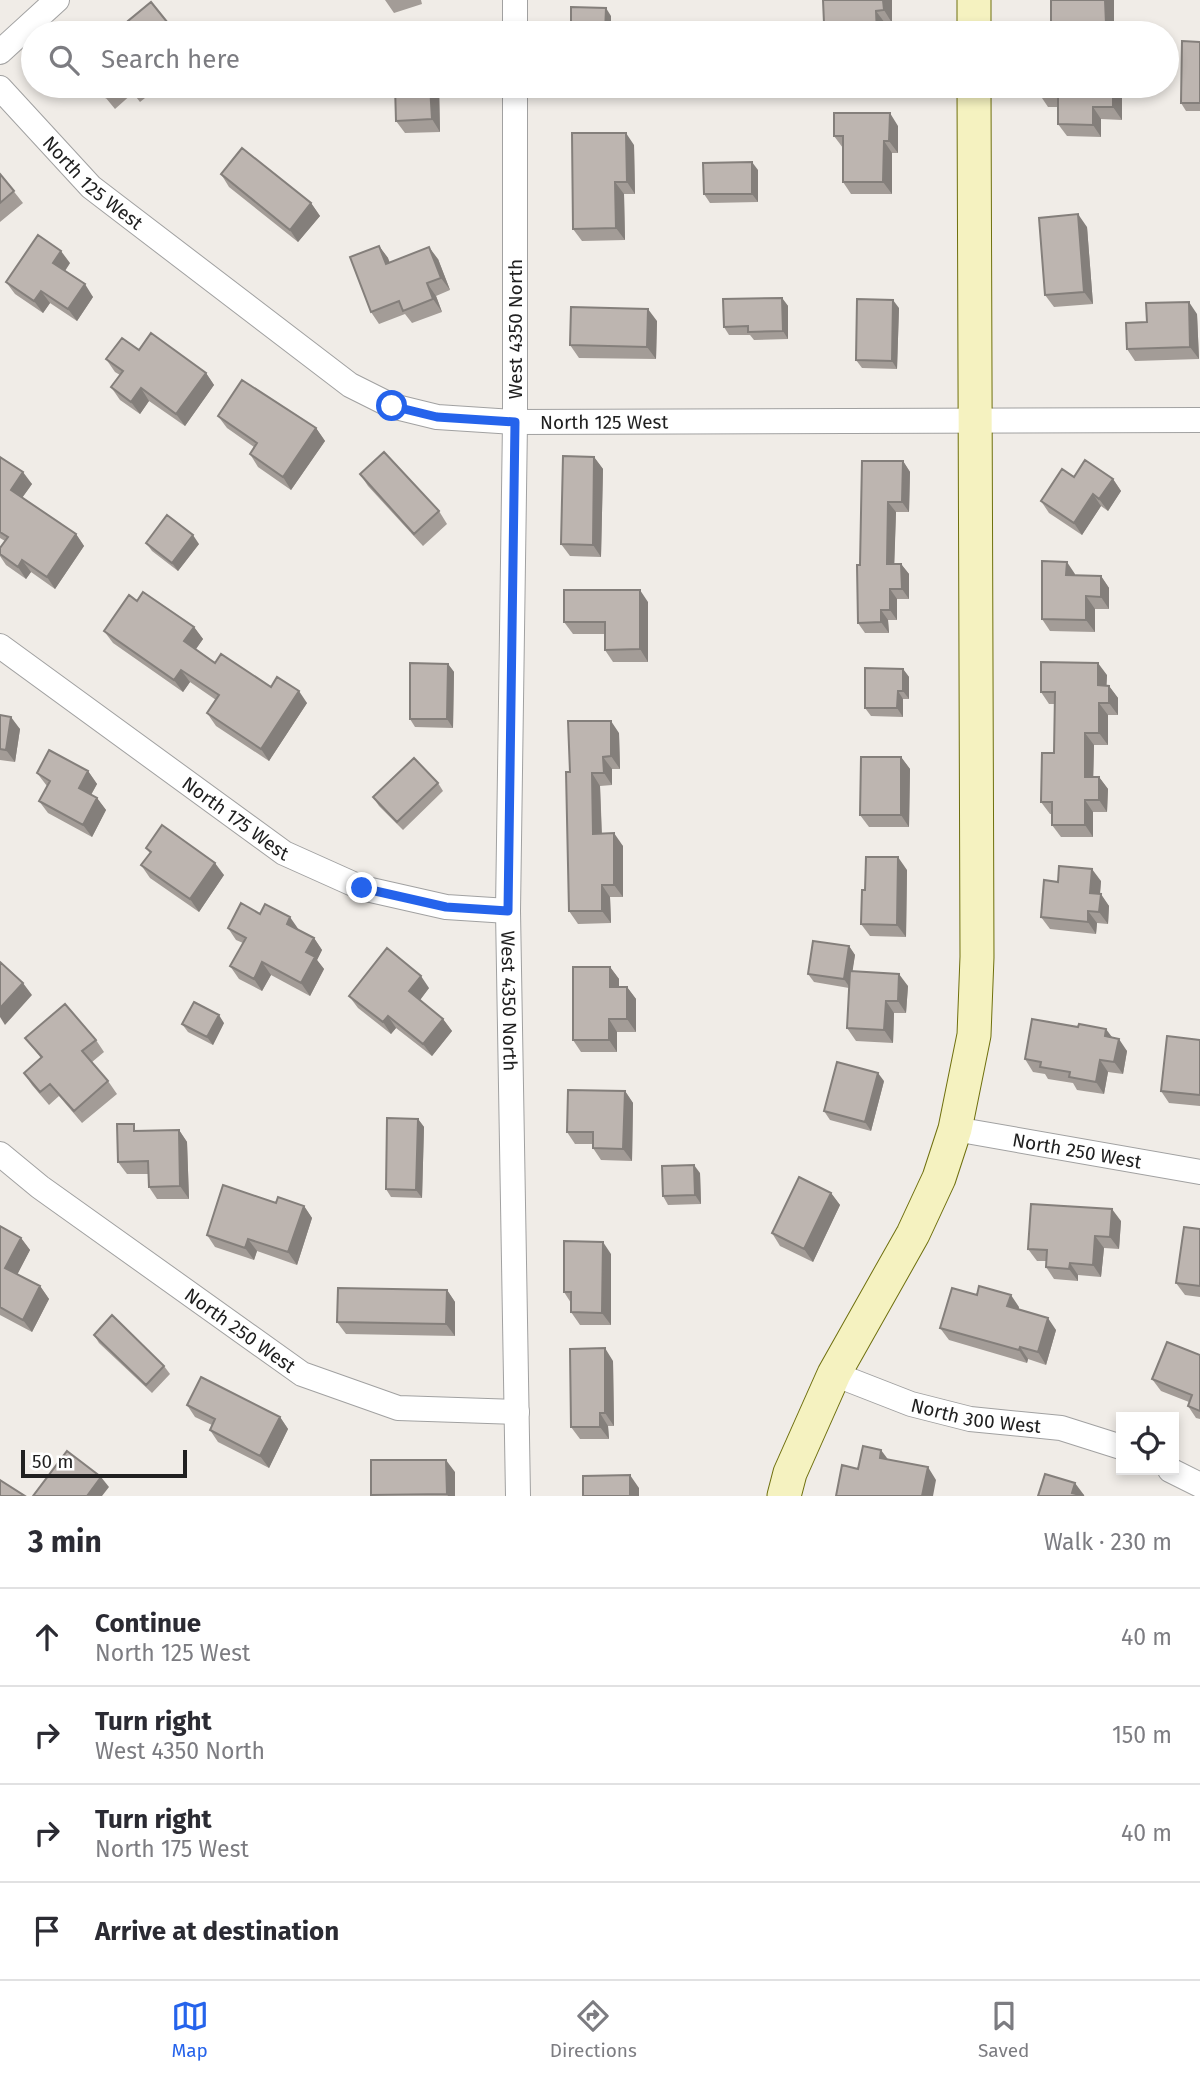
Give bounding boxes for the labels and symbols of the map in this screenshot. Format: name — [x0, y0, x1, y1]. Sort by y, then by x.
street label: North 125 West — [38, 131, 148, 234]
street label: West 4350 North — [504, 259, 527, 399]
route start — [376, 390, 407, 421]
street label: North 125 West — [540, 410, 668, 433]
street label: North 175 West — [178, 771, 293, 865]
route end — [346, 872, 377, 903]
street label: West 4350 North — [497, 930, 522, 1071]
street label: North 250 West — [1011, 1128, 1144, 1173]
street label: North 250 West — [180, 1283, 300, 1377]
street label: North 300 West — [909, 1393, 1042, 1437]
scale bar — [21, 1447, 187, 1479]

